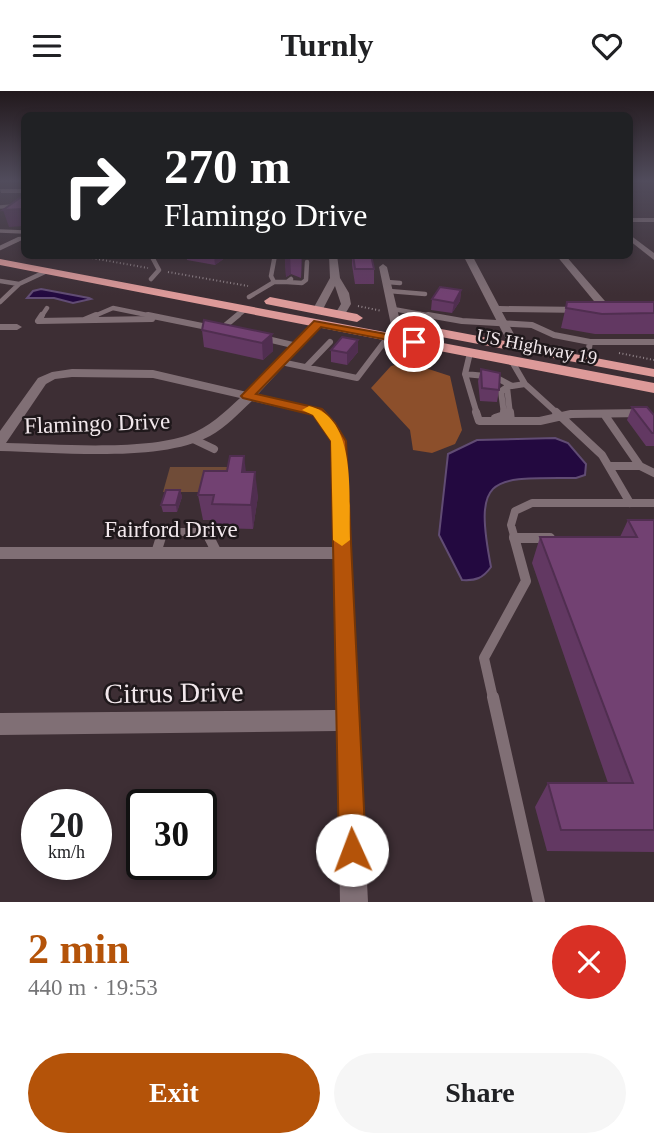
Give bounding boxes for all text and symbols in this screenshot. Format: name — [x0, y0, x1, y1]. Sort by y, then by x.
icon: menu — [28, 27, 66, 65]
text: Turnly — [280, 27, 374, 63]
icon: heart — [588, 27, 626, 65]
text: 270 m — [164, 139, 291, 194]
icon: right — [49, 140, 140, 231]
text: Flamingo Drive — [164, 197, 368, 233]
pin — [384, 312, 444, 372]
icon: arrive — [395, 323, 433, 361]
street label: US Highway 19 — [475, 325, 599, 368]
street label: Flamingo Drive — [23, 408, 171, 439]
street label: Fairford Drive — [104, 517, 238, 542]
street label: Citrus Drive — [104, 676, 244, 709]
speed limit sign: 30 — [126, 789, 217, 880]
text: 20 — [49, 806, 84, 845]
position arrow — [315, 813, 389, 887]
text: km/h — [48, 842, 85, 862]
button: close — [552, 925, 626, 999]
text: 2 min — [28, 926, 130, 972]
text: 440 m · 19:53 — [28, 975, 158, 1000]
button: Exit — [28, 1053, 320, 1133]
button: Share — [334, 1053, 626, 1133]

